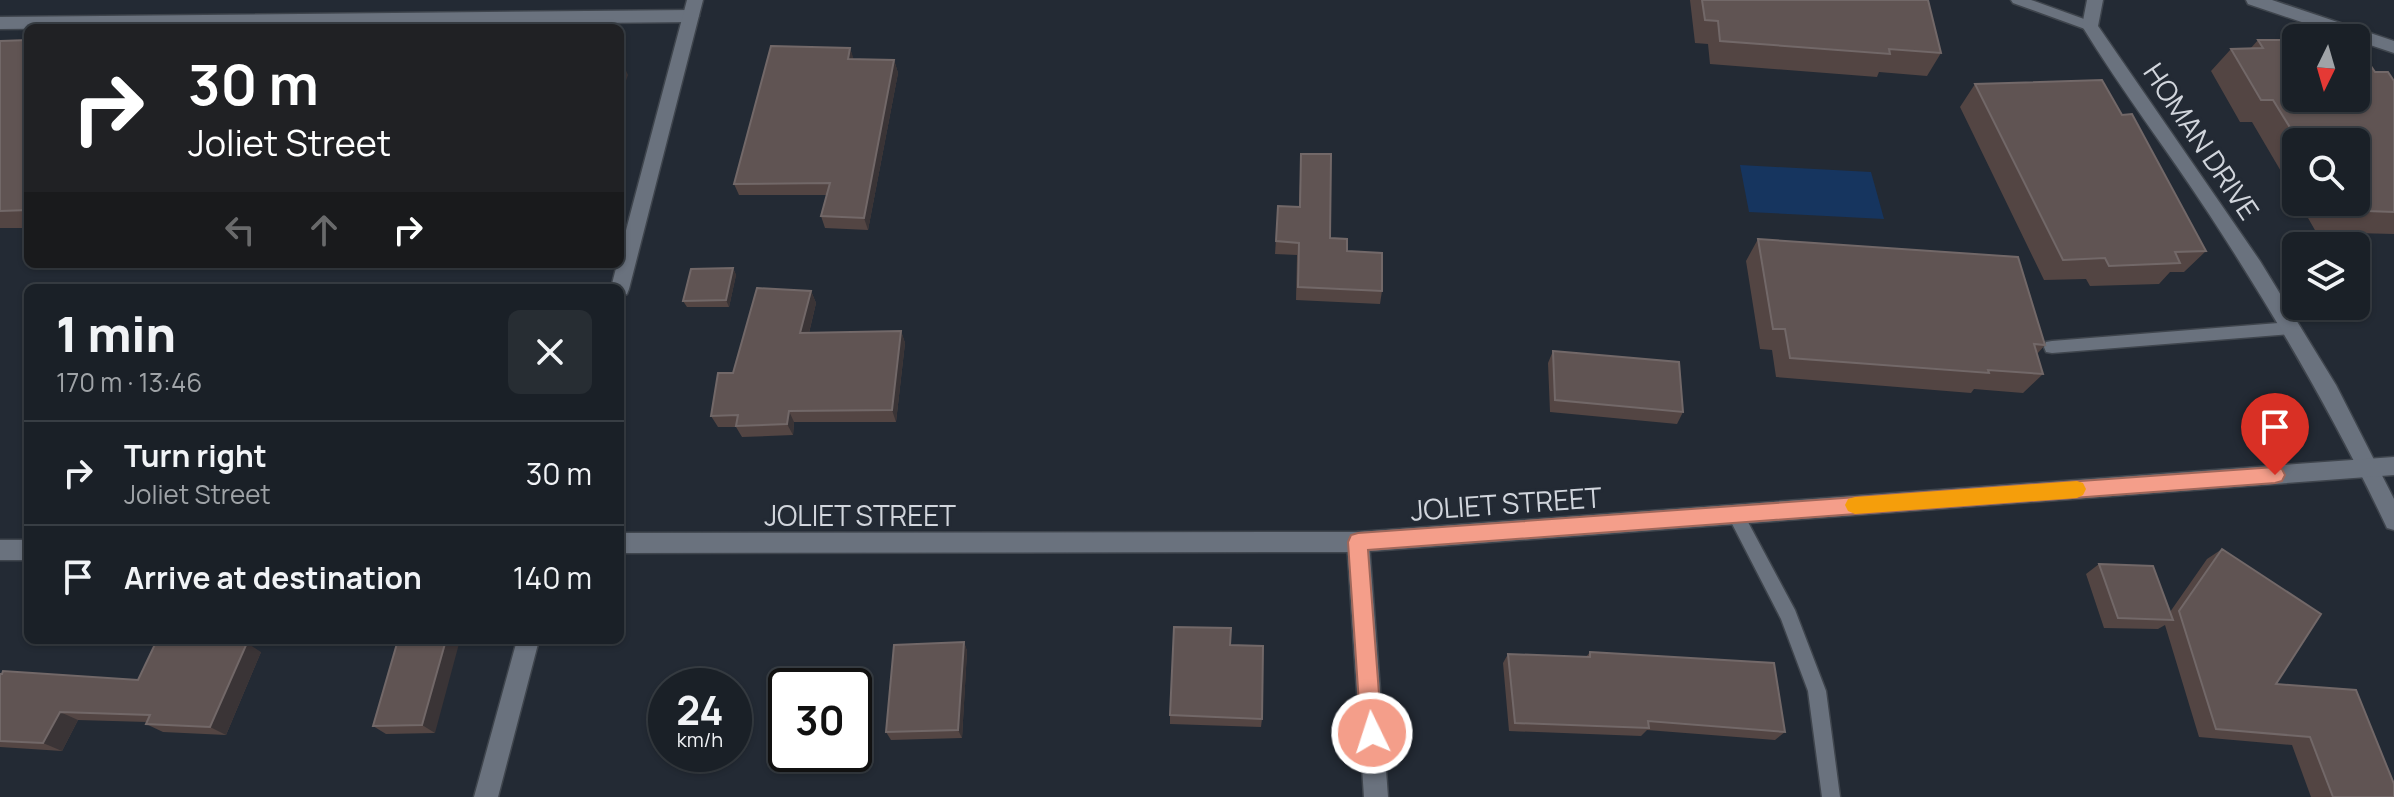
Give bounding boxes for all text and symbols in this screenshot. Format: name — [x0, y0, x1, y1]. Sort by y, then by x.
north arrow — [2282, 24, 2370, 112]
map controls — [2282, 24, 2370, 320]
text: 30 m — [188, 45, 319, 122]
street label: HOMAN DRIVE — [2136, 55, 2268, 227]
icon: right — [56, 56, 160, 160]
text: Joliet Street — [188, 118, 391, 167]
button: search — [2282, 128, 2370, 216]
icon: left — [218, 208, 262, 252]
icon: ahead — [302, 208, 346, 252]
icon: right — [386, 208, 430, 252]
button: layers — [2282, 232, 2370, 320]
text: 1 min — [56, 301, 176, 366]
button: close — [508, 310, 592, 394]
text: 170 m · 13:46 — [56, 364, 202, 400]
pin — [2241, 393, 2309, 475]
icon: arrive — [2253, 405, 2297, 449]
text: Turn right — [124, 435, 267, 476]
icon: right — [56, 451, 100, 495]
text: 30 m — [526, 453, 592, 494]
text: Joliet Street — [124, 476, 271, 512]
street label: JOLIET STREET — [1409, 477, 1603, 529]
street label: JOLIET STREET — [764, 496, 956, 534]
icon: arrive — [56, 555, 100, 599]
text: Arrive at destination — [124, 557, 422, 598]
text: 140 m — [513, 557, 592, 598]
speed limit sign: 30 — [768, 668, 872, 772]
text: 24 — [676, 682, 724, 737]
position arrow — [1330, 691, 1414, 775]
text: km/h — [677, 726, 723, 753]

